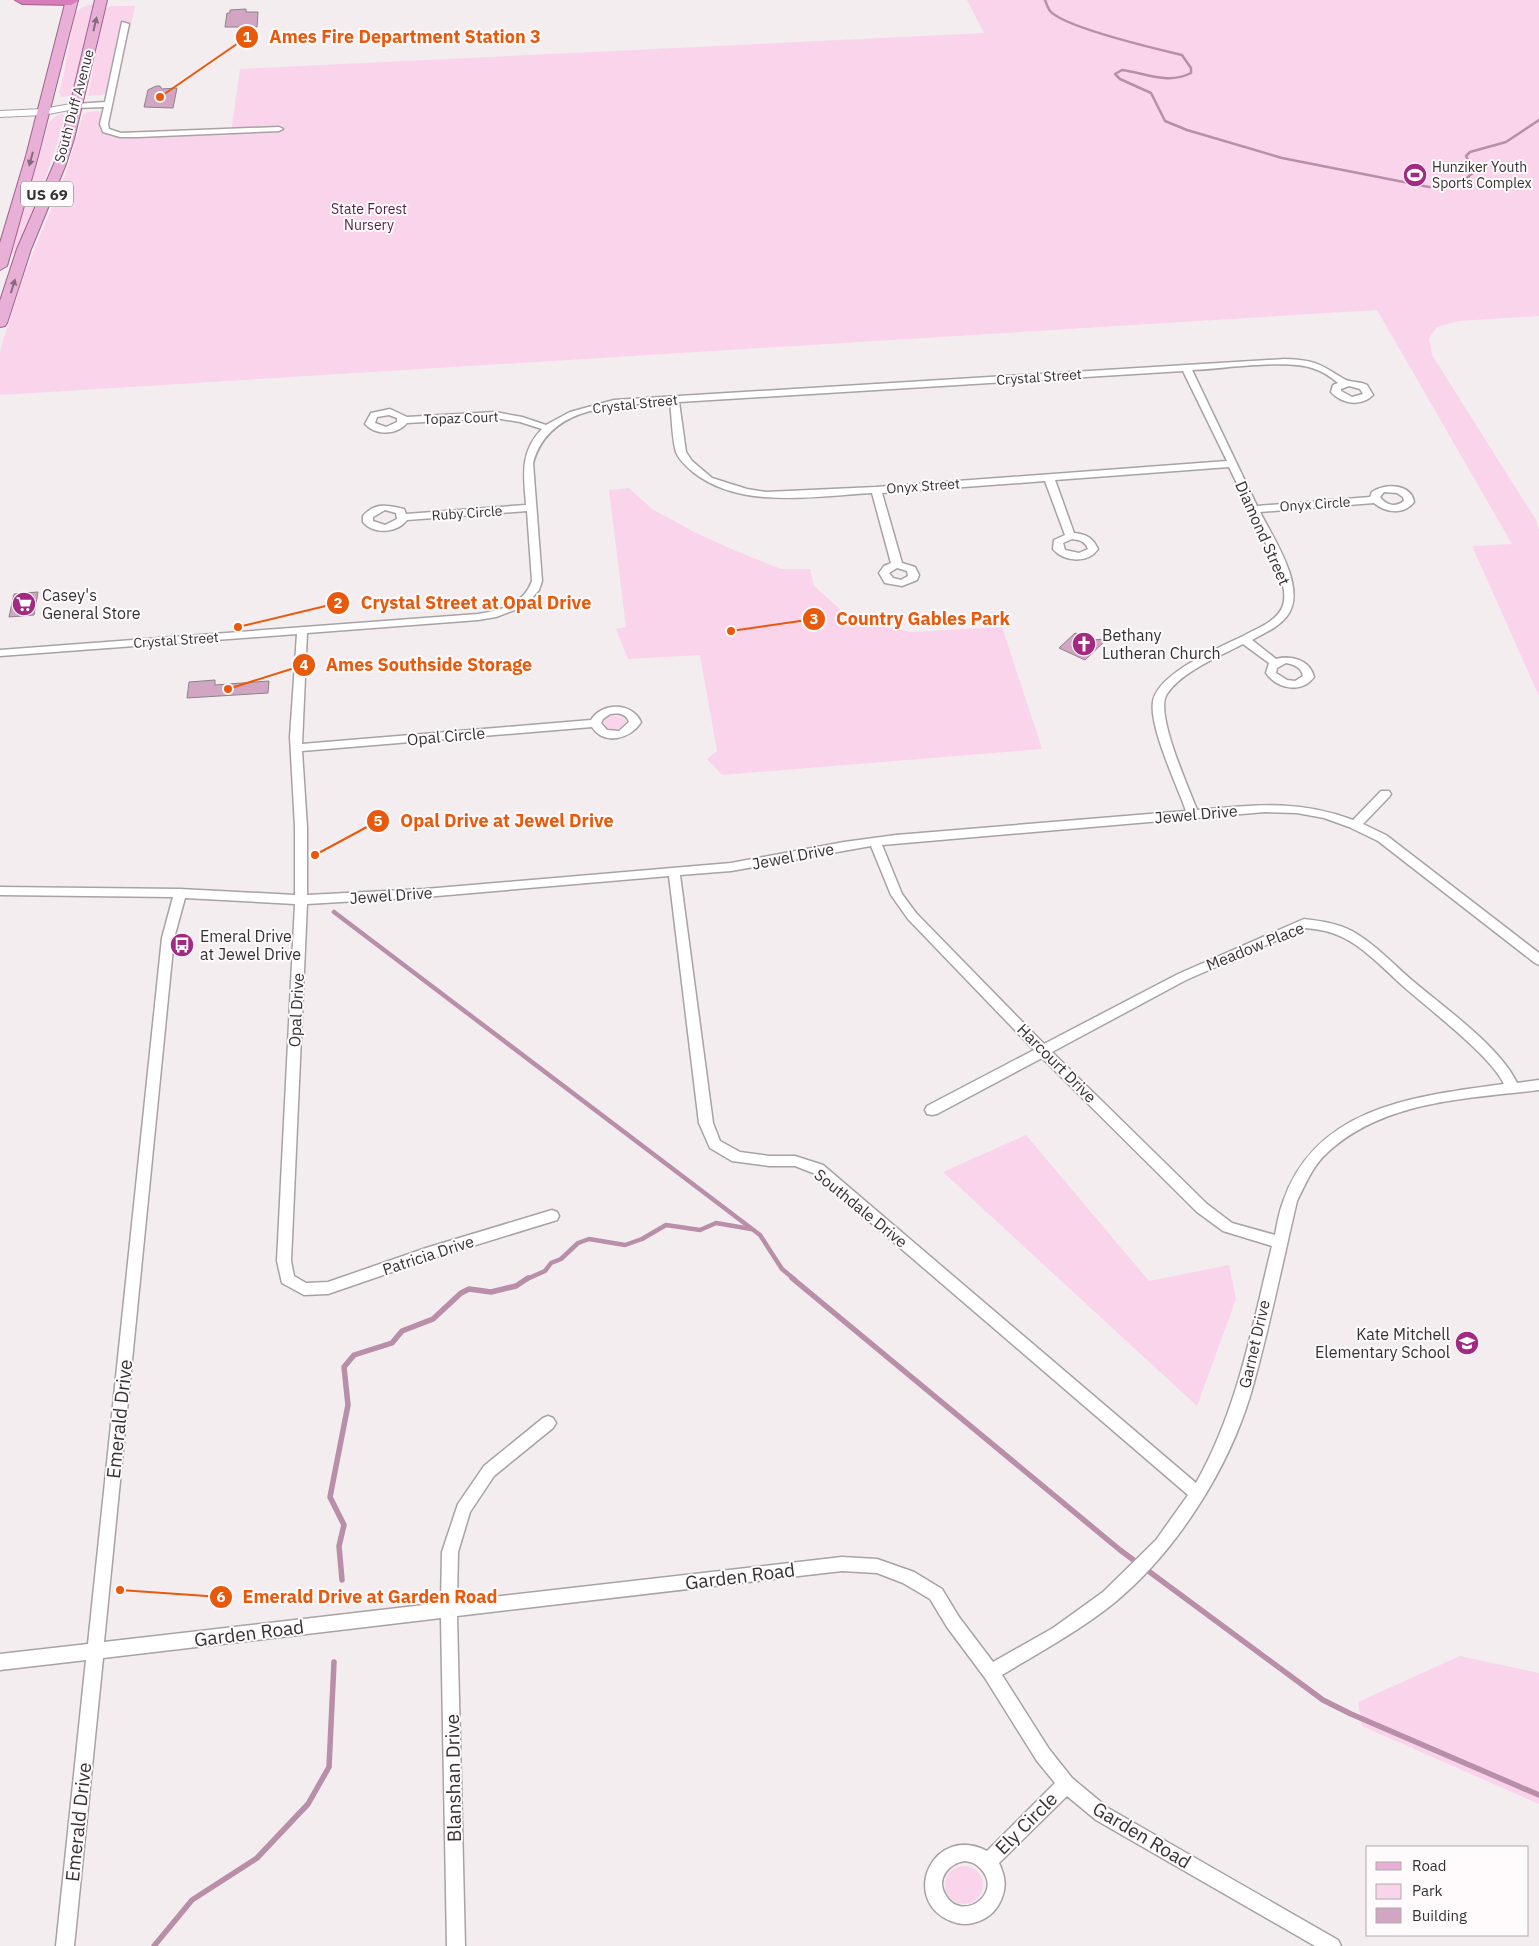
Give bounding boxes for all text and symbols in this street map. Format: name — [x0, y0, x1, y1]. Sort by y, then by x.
one-way arrow — [91, 17, 99, 32]
callout: Ames Fire Department Station 3 — [234, 21, 551, 54]
text: Ames Fire Department Station 3 — [269, 25, 541, 48]
text: 1 — [242, 27, 252, 46]
street label: South Duff Avenue — [50, 47, 98, 165]
one-way arrow — [27, 152, 35, 167]
place label: Hunziker Youth Sports Complex — [1432, 158, 1532, 192]
sports icon: Hunziker Youth Sports Complex — [1402, 162, 1428, 188]
road number: US 69 — [21, 182, 73, 206]
park label: State Forest Nursery — [331, 200, 407, 234]
one-way arrow — [9, 278, 17, 293]
street label: Crystal Street — [996, 365, 1082, 389]
street label: Crystal Street — [592, 391, 679, 417]
street label: Topaz Court — [423, 408, 499, 428]
street label: Onyx Street — [886, 474, 960, 498]
street label: Diamond Street — [1231, 478, 1295, 588]
street label: Onyx Circle — [1279, 493, 1351, 515]
street label: Ruby Circle — [431, 502, 503, 524]
place label: Casey's General Store — [42, 585, 141, 623]
callout: Crystal Street at Opal Drive — [325, 587, 601, 620]
supermarket icon: Casey's General Store — [11, 591, 37, 617]
text: Crystal Street at Opal Drive — [361, 591, 591, 614]
text: 2 — [333, 593, 343, 612]
callout: Country Gables Park — [801, 602, 1020, 635]
text: Country Gables Park — [836, 607, 1011, 630]
text: 3 — [809, 609, 819, 628]
place label: Bethany Lutheran Church — [1102, 625, 1221, 663]
street label: Crystal Street — [133, 628, 219, 652]
church icon: Bethany Lutheran Church — [1071, 631, 1097, 657]
callout: Ames Southside Storage — [291, 649, 542, 682]
text: Ames Southside Storage — [326, 653, 532, 676]
text: 4 — [299, 655, 309, 674]
street label: Opal Circle — [406, 723, 486, 749]
street label: Jewel Drive — [1154, 800, 1238, 828]
callout: Opal Drive at Jewel Drive — [365, 805, 624, 838]
text: Opal Drive at Jewel Drive — [400, 809, 614, 832]
text: 5 — [373, 811, 383, 830]
street label: Jewel Drive — [750, 838, 836, 874]
street label: Jewel Drive — [349, 882, 433, 908]
street label: Meadow Place — [1203, 917, 1307, 975]
place label: Emeral Drive at Jewel Drive — [200, 926, 301, 964]
bus stop icon: Emeral Drive at Jewel Drive — [169, 932, 195, 958]
street label: Opal Drive — [284, 972, 308, 1048]
street label: Harcourt Drive — [1013, 1019, 1101, 1107]
street label: Southdale Drive — [810, 1164, 912, 1252]
street label: Patricia Drive — [380, 1231, 477, 1279]
street label: Garnet Drive — [1234, 1298, 1274, 1390]
place label: Kate Mitchell Elementary School — [1315, 1324, 1450, 1362]
school or university icon: Kate Mitchell Elementary School — [1454, 1330, 1480, 1356]
street label: Emerald Drive — [101, 1358, 137, 1480]
street label: Garden Road — [684, 1557, 796, 1595]
callout: Emerald Drive at Garden Road — [208, 1580, 508, 1613]
text: Emerald Drive at Garden Road — [243, 1585, 497, 1608]
text: 6 — [216, 1587, 226, 1606]
street label: Garden Road — [193, 1614, 305, 1652]
street label: Blanshan Drive — [440, 1714, 466, 1842]
street label: Emerald Drive — [60, 1761, 96, 1883]
street label: Ely Circle — [990, 1787, 1062, 1859]
street label: Garden Road — [1088, 1796, 1196, 1874]
legend — [1366, 1846, 1529, 1936]
text: Road — [1412, 1856, 1447, 1875]
text: Park — [1412, 1881, 1442, 1900]
text: Building — [1412, 1906, 1467, 1925]

